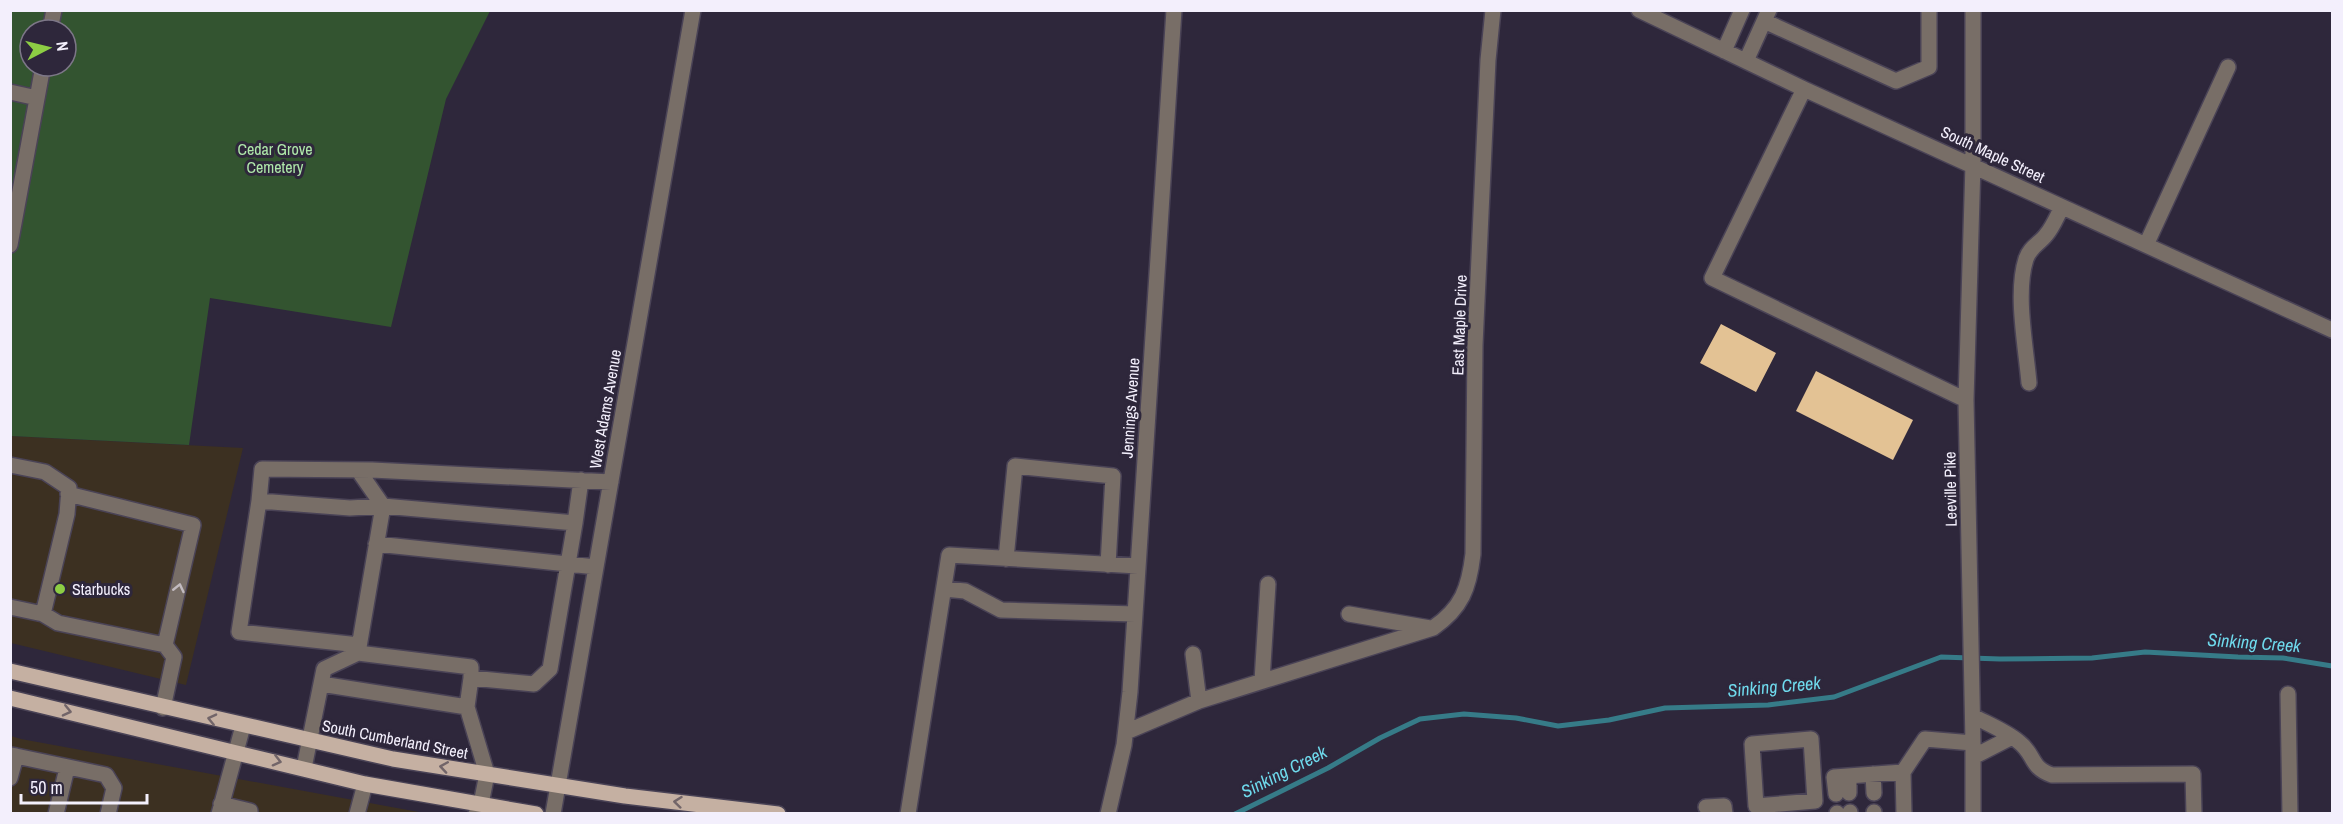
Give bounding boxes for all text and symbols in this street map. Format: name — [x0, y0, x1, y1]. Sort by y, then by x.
north arrow — [18, 18, 78, 78]
text: N — [51, 40, 74, 52]
street label: South Maple Street — [1937, 120, 2049, 188]
park label: Cedar Grove Cemetery — [237, 138, 313, 178]
street label: East Maple Drive — [1446, 274, 1472, 376]
street label: West Adams Avenue — [584, 348, 626, 470]
street label: Jennings Avenue — [1116, 357, 1144, 459]
street label: Leeville Pike — [1938, 451, 1962, 527]
place label: Starbucks — [72, 578, 130, 600]
marker: Starbucks — [53, 582, 67, 596]
one-way arrow — [171, 584, 184, 594]
water label: Sinking Creek — [2207, 627, 2302, 658]
water label: Sinking Creek — [1726, 670, 1822, 703]
one-way arrow — [62, 703, 72, 716]
one-way arrow — [207, 713, 217, 726]
street label: South Cumberland Street — [320, 714, 470, 764]
water label: Sinking Creek — [1236, 739, 1332, 804]
one-way arrow — [272, 754, 282, 767]
one-way arrow — [439, 762, 449, 774]
scale bar — [21, 767, 147, 805]
text: 50 m — [30, 775, 63, 800]
one-way arrow — [674, 796, 683, 809]

